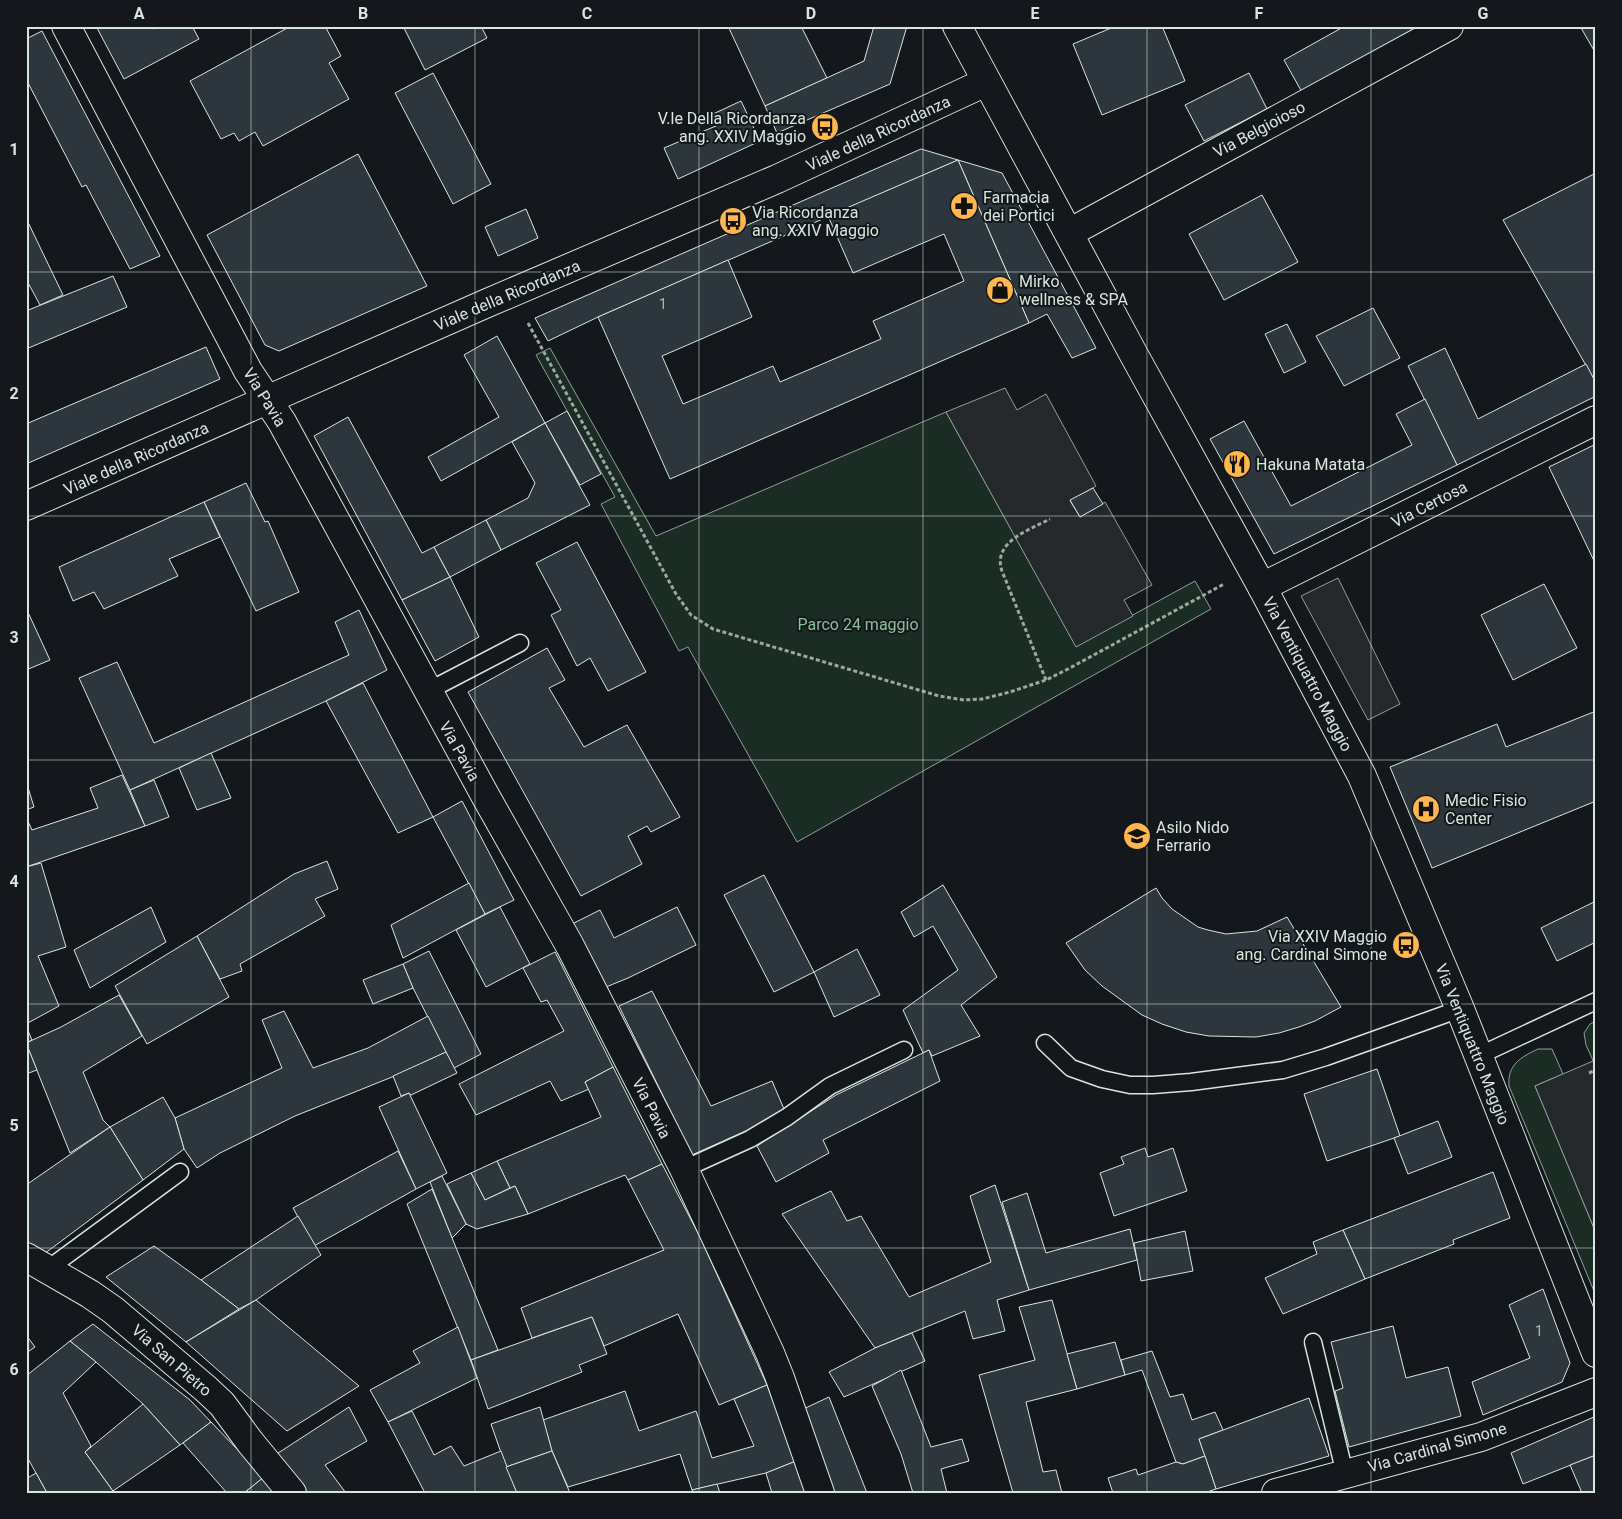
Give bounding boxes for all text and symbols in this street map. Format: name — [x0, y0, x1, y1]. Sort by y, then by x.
text: A — [134, 4, 145, 23]
text: B — [358, 4, 368, 23]
text: C — [582, 4, 592, 23]
text: D — [806, 4, 816, 23]
text: E — [1031, 4, 1040, 23]
text: F — [1255, 4, 1264, 23]
text: G — [1478, 4, 1489, 23]
street label: Viale della Ricordanza — [803, 92, 953, 175]
street label: Via Belgioioso — [1210, 97, 1309, 162]
place label: V.le Della Ricordanza ang. XXIV Maggio — [658, 109, 806, 146]
bus stop icon: V.le Della Ricordanza ang. XXIV Maggio — [810, 112, 840, 142]
text: 1 — [9, 140, 19, 159]
place label: Farmacia dei Portici — [983, 188, 1055, 225]
pharmacy icon: Farmacia dei Portici — [949, 191, 979, 221]
place label: Via Ricordanza ang. XXIV Maggio — [752, 203, 879, 240]
bus stop icon: Via Ricordanza ang. XXIV Maggio — [718, 206, 748, 236]
street label: Viale della Ricordanza — [431, 256, 583, 335]
place label: Mirko wellness & SPA — [1019, 272, 1129, 309]
shop icon: Mirko wellness & SPA — [985, 275, 1015, 305]
house number: 1 — [659, 296, 667, 312]
street label: Via Pavia — [239, 364, 290, 430]
text: 2 — [9, 384, 19, 403]
street label: Viale della Ricordanza — [61, 418, 212, 499]
restaurant icon: Hakuna Matata — [1222, 449, 1252, 479]
place label: Hakuna Matata — [1256, 455, 1365, 474]
street label: Via Certosa — [1388, 477, 1470, 532]
street label: Via Ventiquattro Maggio — [1259, 594, 1356, 755]
park label: Parco 24 maggio — [797, 615, 919, 634]
text: 3 — [9, 628, 19, 647]
street label: Via Pavia — [435, 718, 484, 785]
place label: Medic Fisio Center — [1445, 791, 1527, 828]
hospital icon: Medic Fisio Center — [1411, 794, 1441, 824]
place label: Asilo Nido Ferrario — [1156, 818, 1229, 855]
school or university icon: Asilo Nido Ferrario — [1122, 821, 1152, 851]
text: 4 — [9, 872, 19, 891]
place label: Via XXIV Maggio ang. Cardinal Simone — [1236, 927, 1387, 964]
bus stop icon: Via XXIV Maggio ang. Cardinal Simone — [1391, 930, 1421, 960]
street label: Via Ventiquattro Maggio — [1431, 961, 1514, 1128]
street label: Via Pavia — [628, 1075, 675, 1142]
text: 5 — [9, 1116, 19, 1135]
street label: Via San Pietro — [128, 1320, 216, 1400]
house number: 1 — [1535, 1323, 1543, 1339]
text: 6 — [9, 1360, 19, 1379]
street label: Via Cardinal Simone — [1366, 1419, 1509, 1476]

